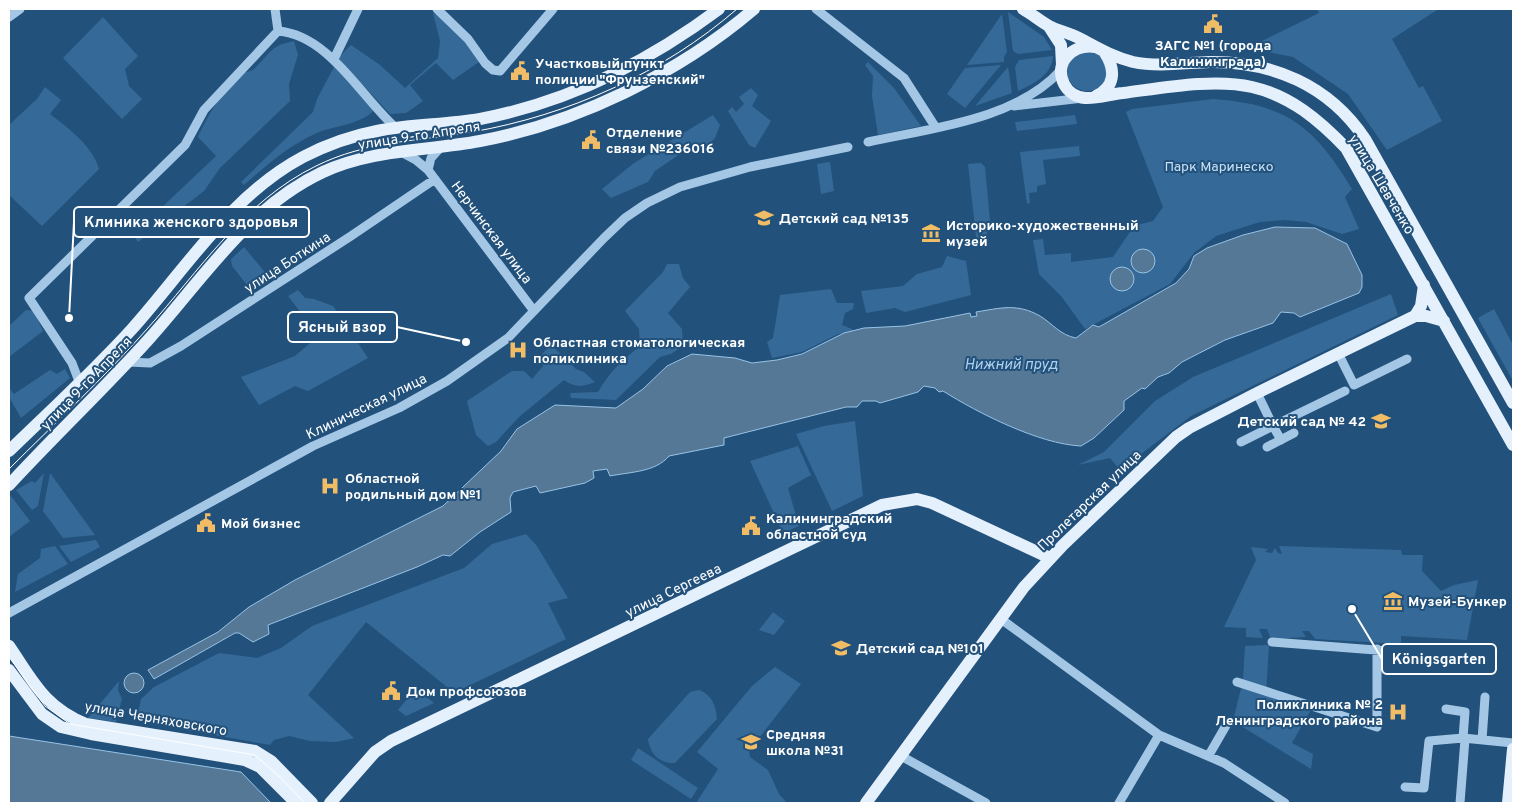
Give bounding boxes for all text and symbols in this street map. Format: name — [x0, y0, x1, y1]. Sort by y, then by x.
public building icon: ЗАГС №1 (города Калининграда) — [1202, 13, 1224, 35]
place label: ЗАГС №1 (города Калининграда) — [1155, 38, 1271, 71]
place label: Участковый пункт полиции "Фрунзенский" — [535, 56, 705, 89]
public building icon: Участковый пункт полиции "Фрунзенский" — [509, 60, 531, 82]
street label: улица 9-го Апреля — [357, 118, 482, 155]
place label: Отделение связи №236016 — [606, 125, 714, 158]
public building icon: Отделение связи №236016 — [580, 129, 602, 151]
street label: улица Шевченко — [1344, 132, 1417, 238]
park label: Парк Маринеско — [1164, 159, 1274, 176]
street label: Нерчинская улица — [447, 178, 535, 288]
callout: Клиника женского здоровья — [74, 207, 309, 237]
school or university icon: Детский сад №135 — [753, 207, 775, 229]
place label: Детский сад №135 — [779, 211, 909, 228]
text: Клиника женского здоровья — [84, 214, 298, 233]
place label: Историко-художественный музей — [946, 218, 1139, 251]
museum icon: Историко-художественный музей — [920, 222, 942, 244]
street label: улица Боткина — [242, 229, 334, 297]
callout: Ясный взор — [288, 312, 397, 342]
text: Ясный взор — [298, 319, 386, 338]
street label: улица 9-го Апреля — [38, 334, 136, 434]
place label: Областная стоматологическая поликлиника — [533, 335, 745, 368]
hospital icon: Областная стоматологическая поликлиника — [507, 339, 529, 361]
water label: Нижний пруд — [964, 356, 1058, 375]
street label: Клиническая улица — [303, 371, 430, 444]
school or university icon: Детский сад № 42 — [1370, 410, 1392, 432]
place label: Детский сад № 42 — [1237, 414, 1366, 431]
street label: Пролетарская улица — [1035, 447, 1145, 555]
place label: Областной родильный дом №1 — [345, 471, 481, 504]
hospital icon: Областной родильный дом №1 — [319, 475, 341, 497]
place label: Калининградский областной суд — [766, 511, 892, 544]
public building icon: Мой бизнес — [195, 512, 217, 534]
public building icon: Калининградский областной суд — [740, 515, 762, 537]
place label: Мой бизнес — [221, 516, 301, 533]
street label: улица Сергеева — [623, 561, 724, 622]
museum icon: Музей-Бункер — [1382, 590, 1404, 612]
place label: Музей-Бункер — [1408, 594, 1507, 611]
school or university icon: Детский сад №101 — [830, 637, 852, 659]
place label: Детский сад №101 — [856, 641, 984, 658]
callout: Königsgarten — [1382, 644, 1496, 674]
text: Königsgarten — [1392, 651, 1486, 670]
public building icon: Дом профсоюзов — [380, 680, 402, 702]
place label: Дом профсоюзов — [406, 684, 527, 701]
place label: Поликлиника № 2 Ленинградского района — [1215, 697, 1383, 730]
street label: улица Черняховского — [83, 699, 228, 740]
hospital icon: Поликлиника № 2 Ленинградского района — [1387, 701, 1409, 723]
place label: Средняя школа №31 — [766, 727, 844, 760]
school or university icon: Средняя школа №31 — [740, 731, 762, 753]

